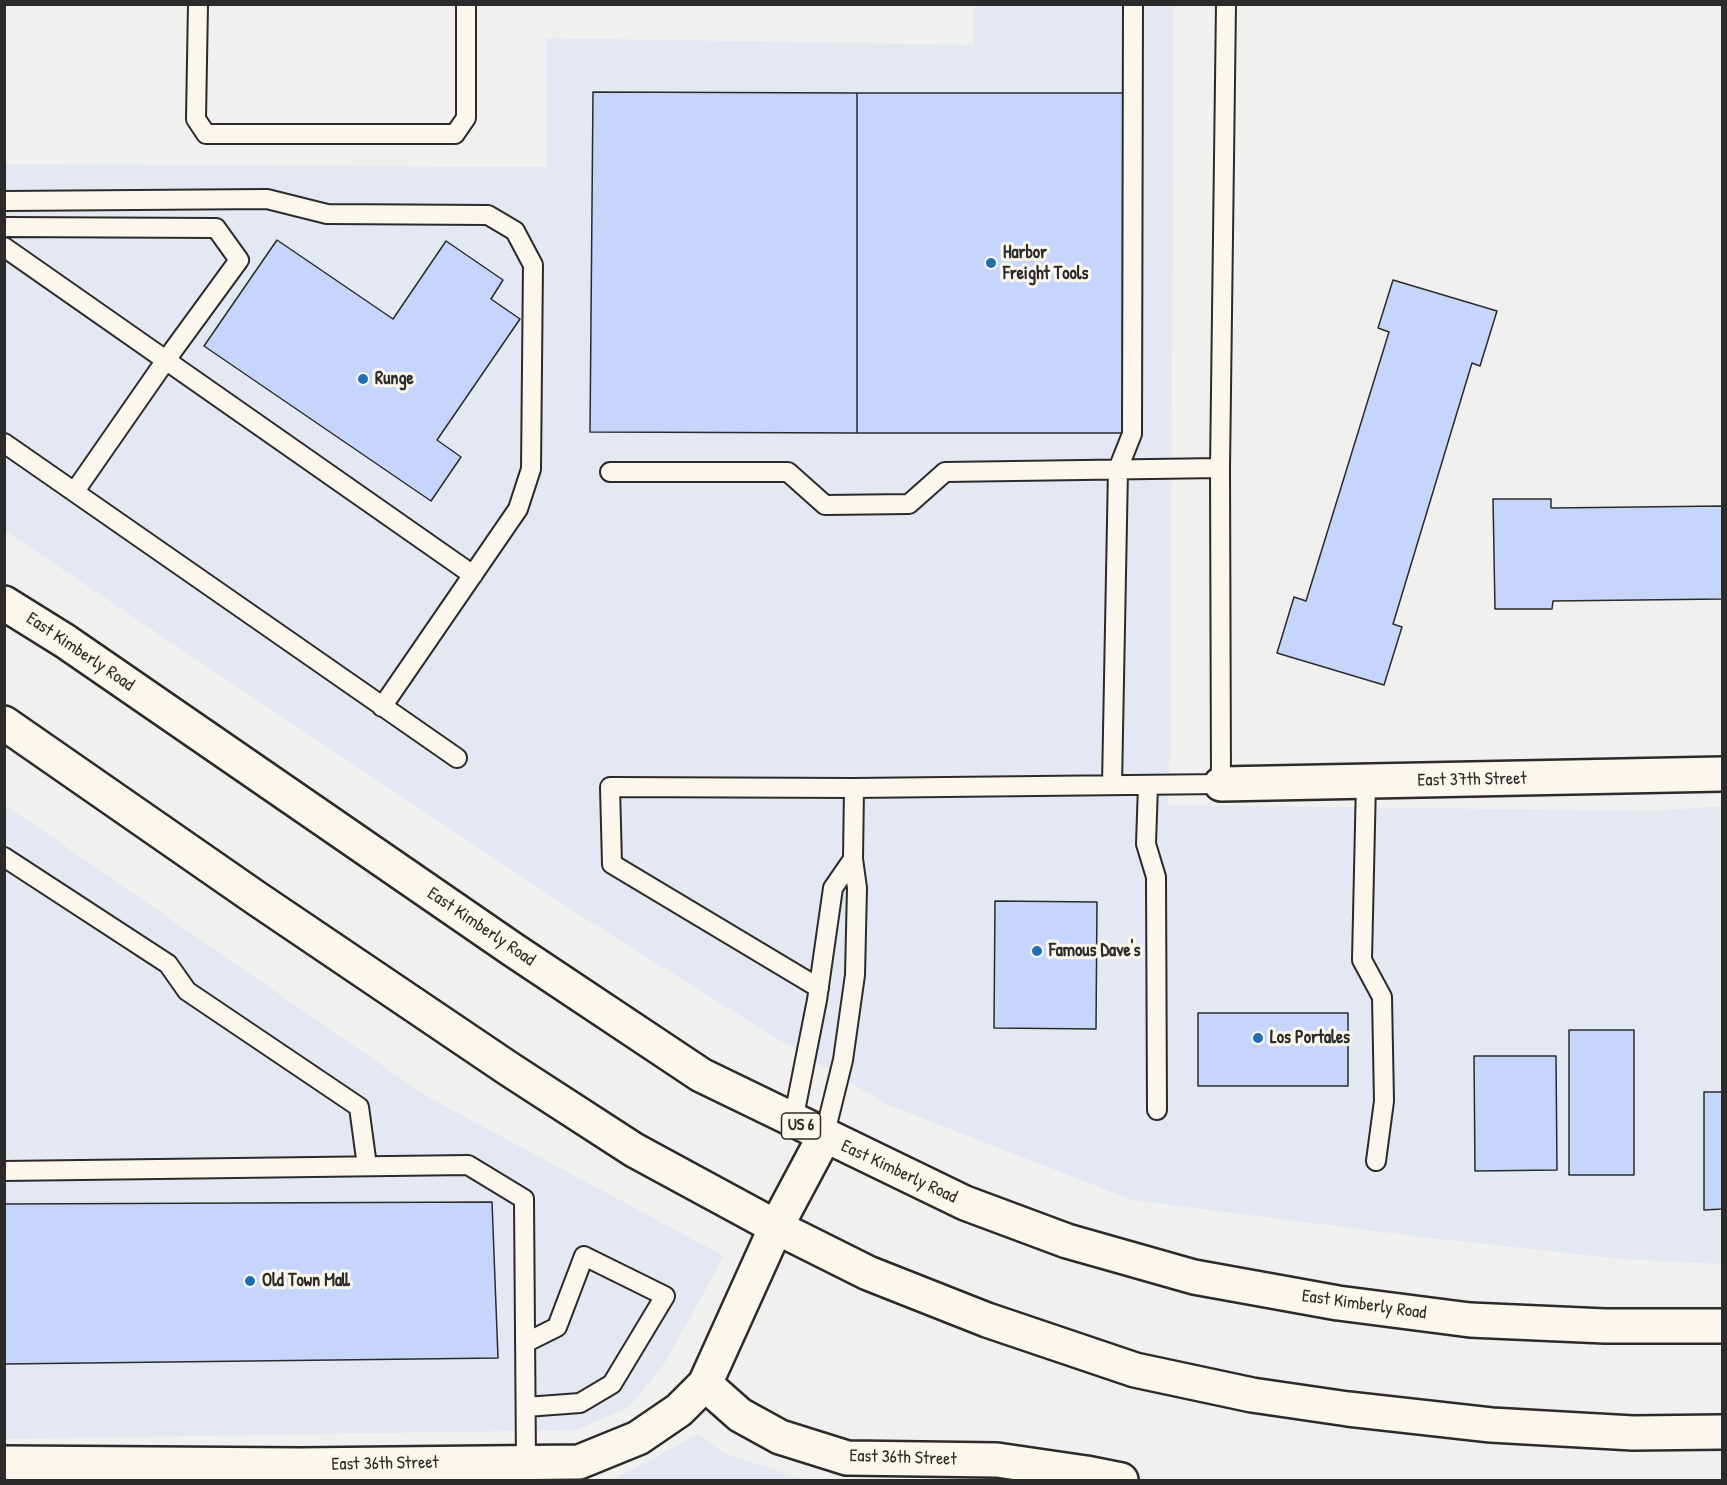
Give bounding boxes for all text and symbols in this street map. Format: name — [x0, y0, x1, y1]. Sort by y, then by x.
place label: Harbor Freight Tools — [1003, 242, 1088, 284]
marker: Harbor Freight Tools — [984, 256, 998, 270]
place label: Runge — [375, 368, 414, 390]
marker: Runge — [356, 372, 370, 386]
street label: East Kimberly Road — [22, 608, 138, 696]
street label: East 37th Street — [1417, 768, 1527, 792]
street label: East Kimberly Road — [423, 883, 539, 971]
place label: Famous Dave's — [1049, 940, 1140, 962]
marker: Famous Dave's — [1030, 944, 1044, 958]
place label: Los Portales — [1270, 1027, 1350, 1049]
marker: Los Portales — [1251, 1031, 1265, 1045]
road number: US 6 — [782, 1113, 820, 1139]
street label: East Kimberly Road — [838, 1136, 960, 1208]
place label: Old Town Mall — [262, 1270, 350, 1292]
marker: Old Town Mall — [243, 1274, 257, 1288]
street label: East Kimberly Road — [1300, 1286, 1428, 1324]
street label: East 36th Street — [849, 1445, 957, 1471]
street label: East 36th Street — [331, 1452, 439, 1476]

